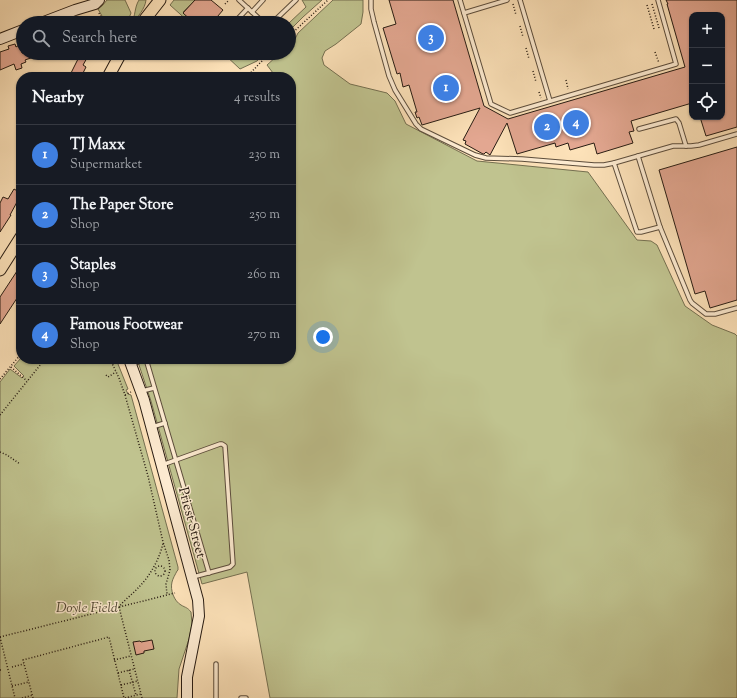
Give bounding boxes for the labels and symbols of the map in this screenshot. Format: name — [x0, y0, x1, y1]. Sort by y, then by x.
pin: 3 — [418, 23, 444, 53]
pin: 1 — [433, 73, 459, 103]
pin: 4 — [563, 108, 589, 138]
pin: 2 — [534, 112, 560, 142]
your location — [313, 327, 333, 347]
street label: Priest Street — [172, 485, 210, 561]
park label: Doyle Field — [56, 599, 118, 619]

